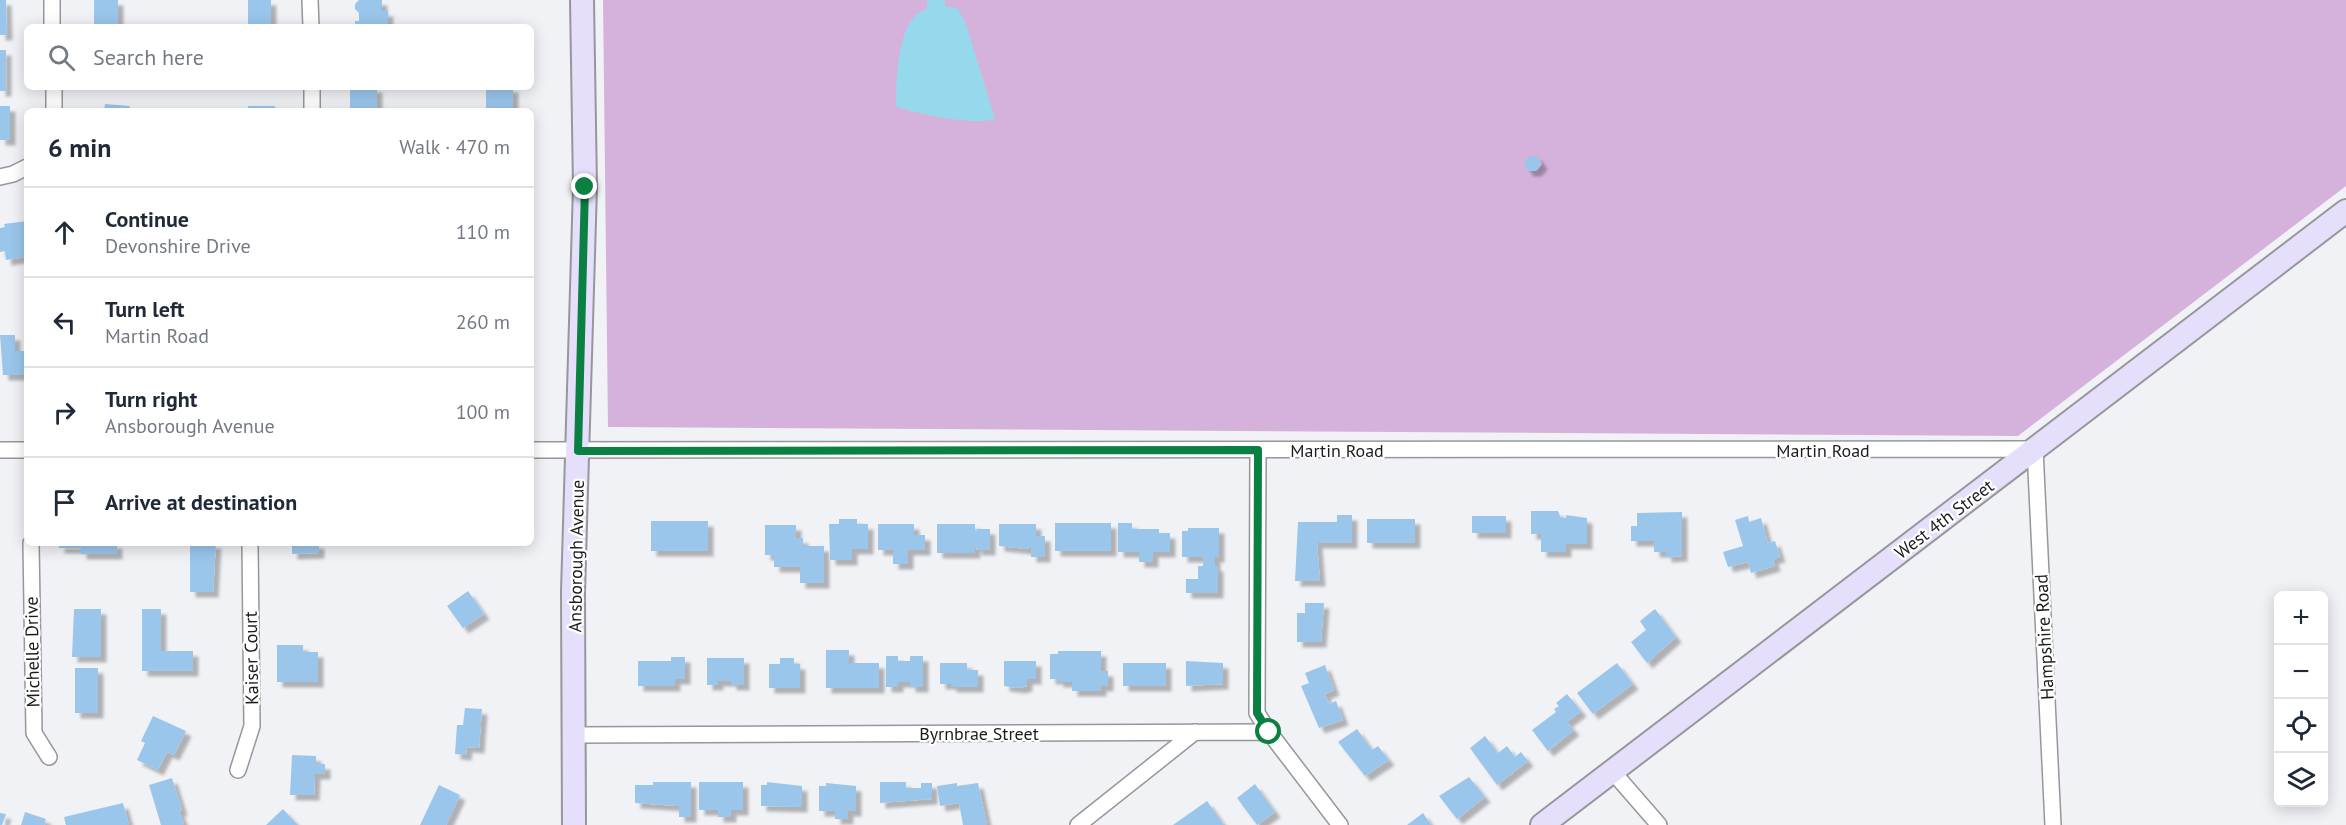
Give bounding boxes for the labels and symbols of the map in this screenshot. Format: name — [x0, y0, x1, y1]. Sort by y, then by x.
route end — [571, 173, 597, 199]
street label: Martin Road — [1290, 439, 1384, 462]
street label: Martin Road — [1776, 439, 1870, 462]
street label: West 4th Street — [1890, 474, 1998, 564]
street label: Ansborough Avenue — [563, 479, 589, 633]
street label: Hampshire Road — [2029, 574, 2059, 700]
street label: Michelle Drive — [20, 596, 44, 708]
street label: Kaiser Court — [239, 611, 263, 705]
route start — [1255, 718, 1281, 744]
street label: Byrnbrae Street — [919, 722, 1039, 745]

